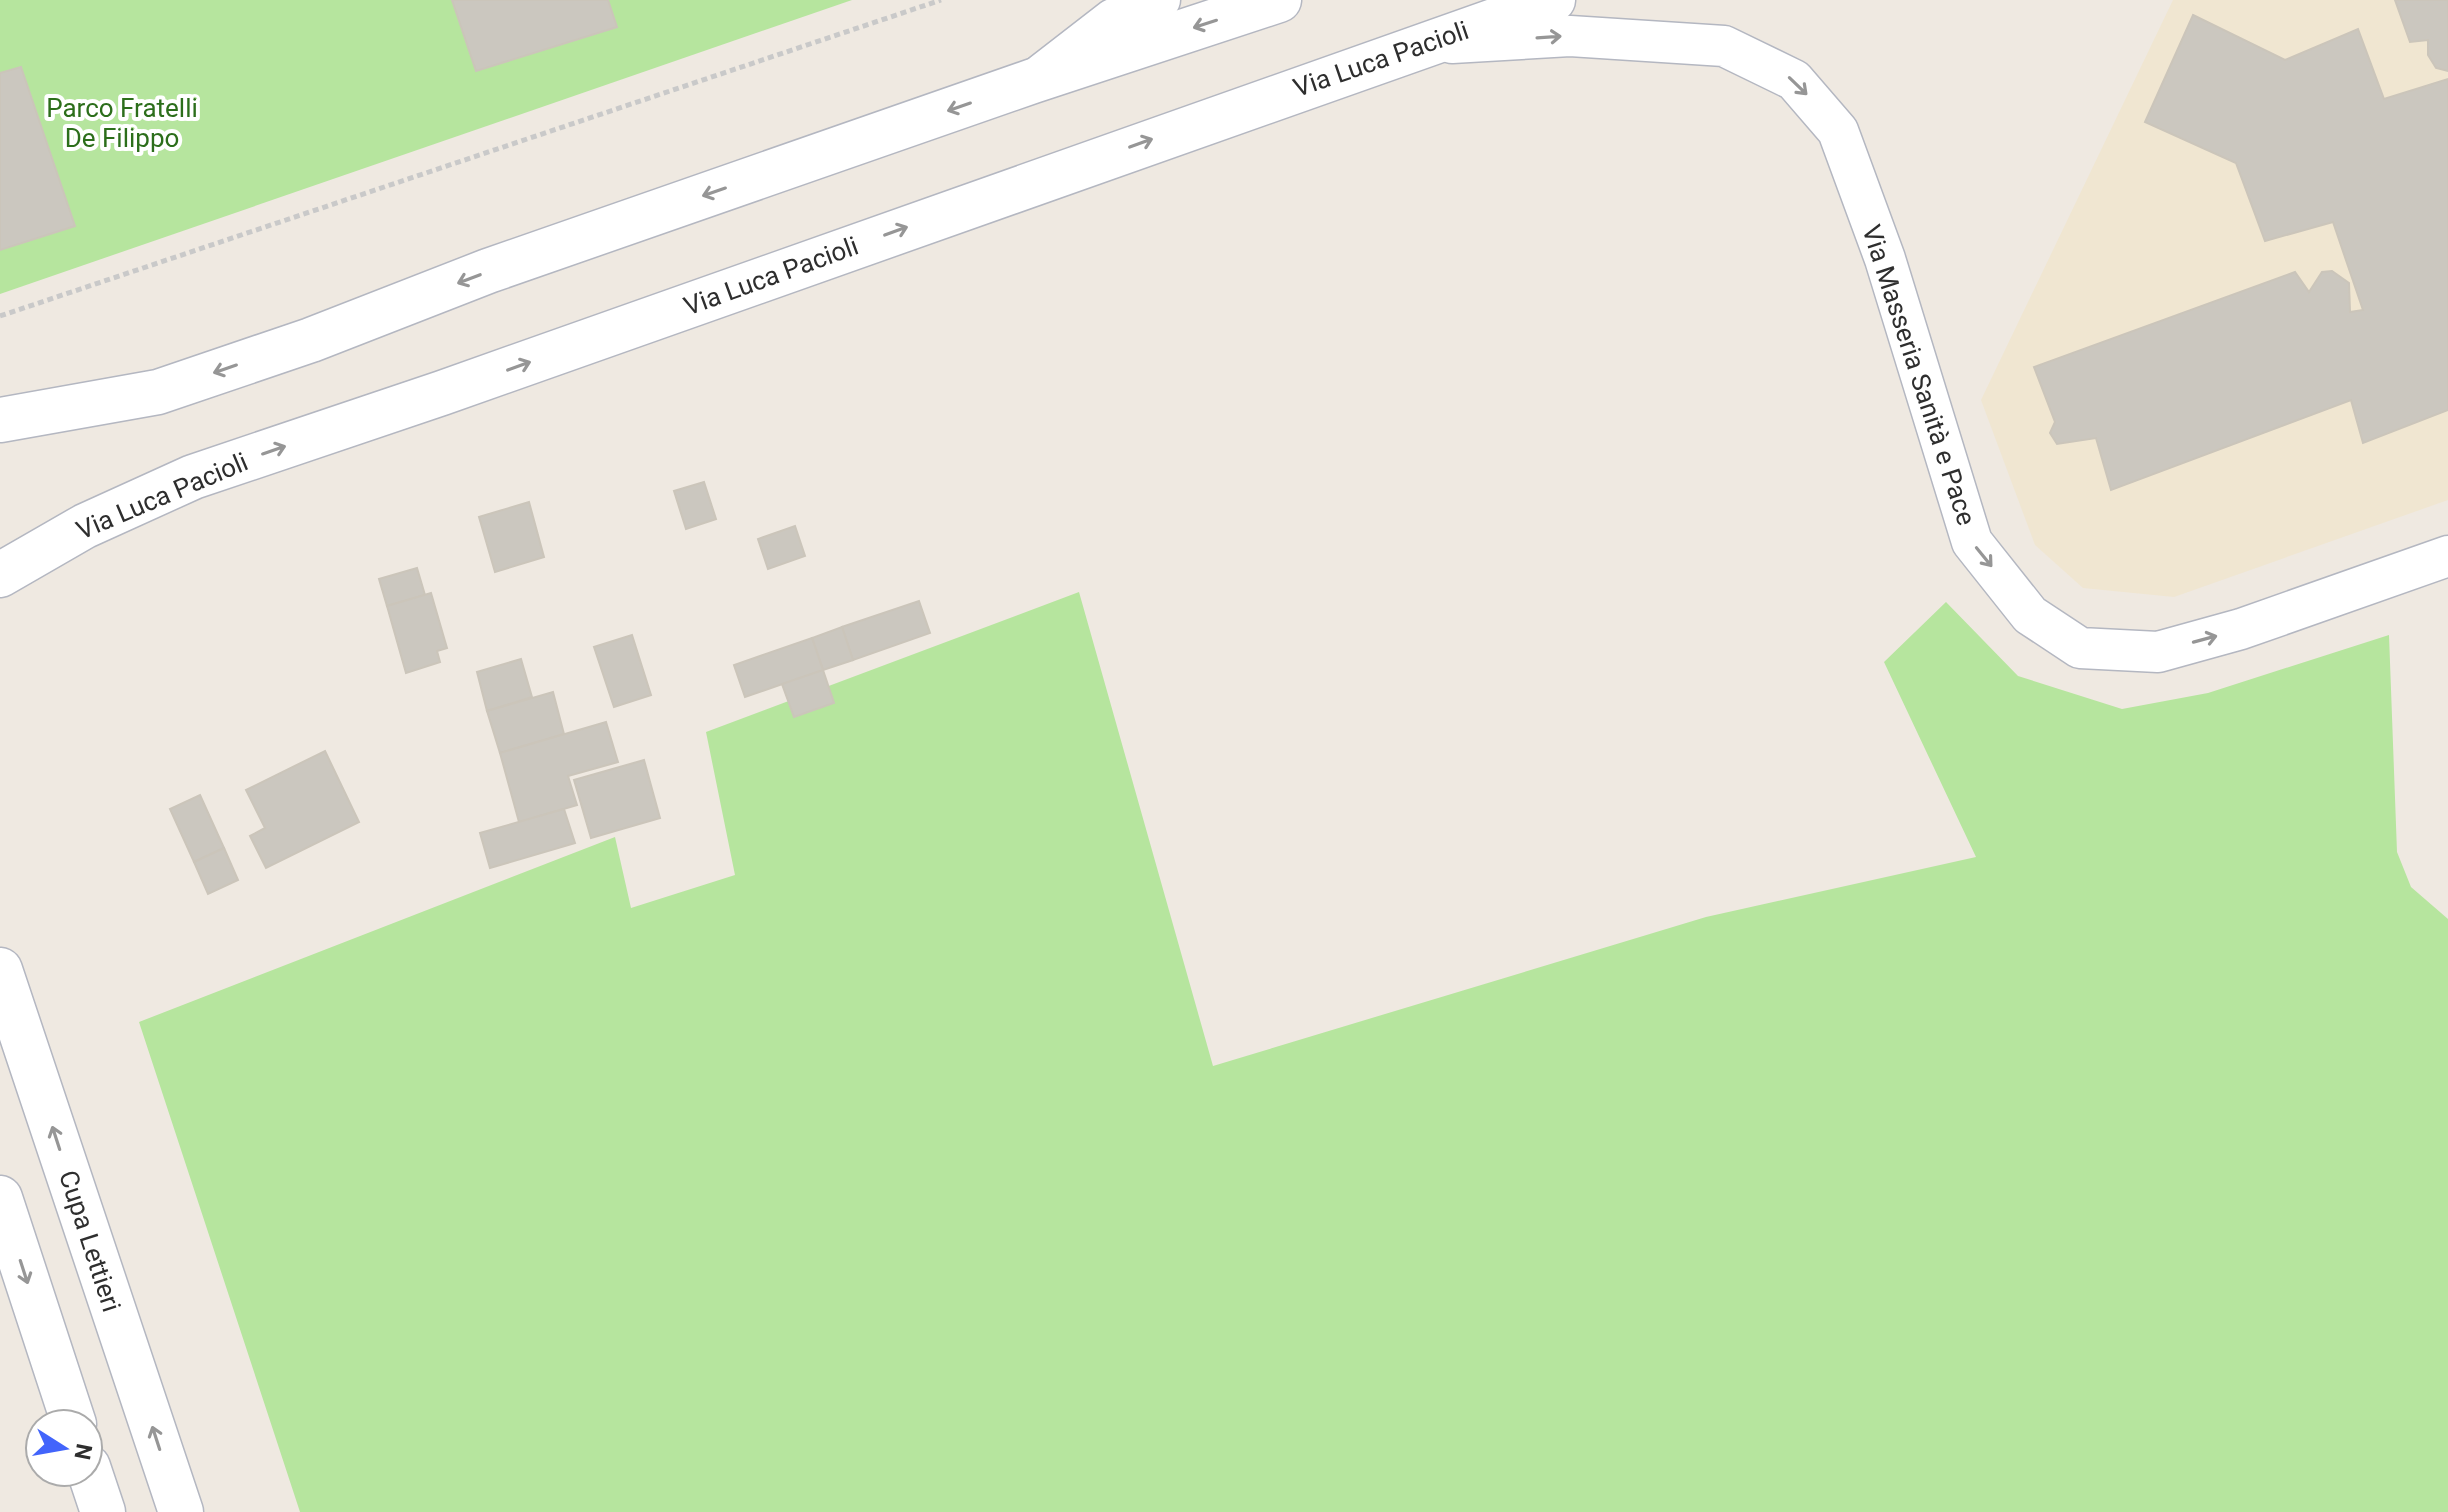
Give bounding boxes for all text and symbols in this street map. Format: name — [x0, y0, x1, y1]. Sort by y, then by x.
street label: Via Luca Pacioli — [1289, 15, 1473, 103]
one-way arrow — [1192, 18, 1217, 33]
one-way arrow — [1535, 29, 1562, 44]
one-way arrow — [1788, 77, 1808, 96]
park label: Parco Fratelli De Filippo — [46, 93, 198, 153]
one-way arrow — [947, 100, 972, 115]
one-way arrow — [1128, 135, 1153, 150]
one-way arrow — [702, 186, 727, 201]
street label: Via Masseria Sanità e Pace — [1856, 221, 1982, 529]
one-way arrow — [883, 222, 908, 237]
street label: Via Luca Pacioli — [680, 231, 862, 321]
one-way arrow — [457, 273, 482, 287]
one-way arrow — [507, 357, 532, 372]
one-way arrow — [213, 363, 238, 378]
one-way arrow — [261, 442, 286, 457]
street label: Via Luca Pacioli — [72, 446, 252, 546]
one-way arrow — [1975, 547, 1993, 567]
one-way arrow — [2191, 631, 2217, 646]
one-way arrow — [48, 1126, 63, 1151]
street label: Cupa Lettieri — [53, 1167, 127, 1315]
one-way arrow — [18, 1259, 33, 1284]
north arrow — [24, 1408, 104, 1488]
one-way arrow — [148, 1426, 163, 1451]
text: N — [69, 1442, 97, 1462]

